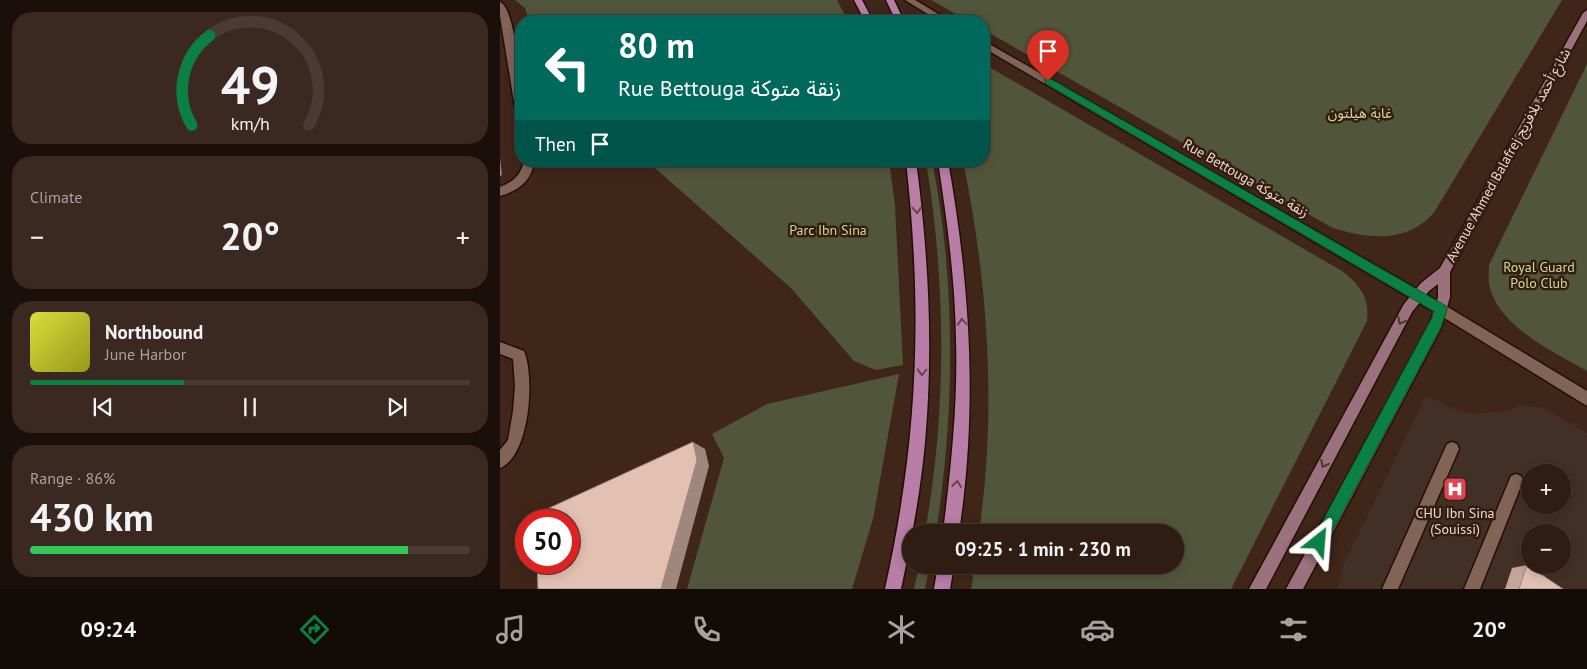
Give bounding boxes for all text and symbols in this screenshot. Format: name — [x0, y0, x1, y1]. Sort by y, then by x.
text: 80 m — [618, 22, 695, 68]
pin — [1027, 30, 1069, 81]
icon: left — [535, 35, 600, 100]
icon: arrive — [1034, 37, 1062, 65]
street label: Avenue Ahmed Balafrej شارع أحمد بلافريج — [1442, 45, 1576, 266]
text: 49 — [221, 51, 279, 118]
text: Rue Bettouga زنقة متوكة — [618, 74, 841, 102]
park label: غابة هيلتون — [1328, 104, 1392, 122]
text: km/h — [230, 112, 270, 135]
icon: arrive — [586, 130, 614, 158]
text: Then — [535, 132, 576, 156]
street label: Rue Bettouga زنقة متوكة — [1180, 135, 1312, 221]
text: Climate — [30, 187, 82, 207]
one-way arrow — [911, 206, 922, 214]
text: 20° — [220, 211, 280, 260]
text: − — [30, 218, 44, 255]
text: + — [456, 218, 470, 255]
park label: Parc Ibn Sina — [789, 221, 867, 239]
park label: Royal Guard Polo Club — [1503, 258, 1575, 292]
one-way arrow — [1397, 316, 1407, 325]
one-way arrow — [956, 318, 967, 326]
text: Northbound — [105, 320, 203, 344]
text: June Harbor — [105, 344, 186, 364]
one-way arrow — [917, 368, 928, 376]
icon: previous — [89, 393, 117, 421]
icon: pause — [236, 393, 264, 421]
icon: next — [383, 393, 411, 421]
one-way arrow — [1320, 459, 1330, 468]
map controls — [1521, 464, 1571, 574]
button: + — [1521, 464, 1571, 514]
text: Range · 86% — [30, 468, 115, 488]
hospital icon: CHU Ibn Sina (Souissi) — [1442, 476, 1468, 502]
one-way arrow — [951, 480, 962, 488]
text: 430 km — [30, 492, 154, 541]
place label: CHU Ibn Sina (Souissi) — [1415, 504, 1495, 538]
speed limit sign: 50 — [515, 509, 580, 574]
position arrow — [1292, 515, 1344, 567]
button: − — [1521, 524, 1571, 574]
text: 09:25 · 1 min · 230 m — [955, 537, 1131, 561]
icon: directions — [297, 612, 332, 647]
icon: music — [493, 612, 528, 647]
icon: phone — [689, 612, 724, 647]
icon: climate — [884, 612, 919, 647]
icon: car — [1080, 612, 1115, 647]
icon: filters — [1276, 612, 1311, 647]
text: 09:24 — [80, 615, 136, 643]
text: 20° — [1472, 615, 1506, 643]

